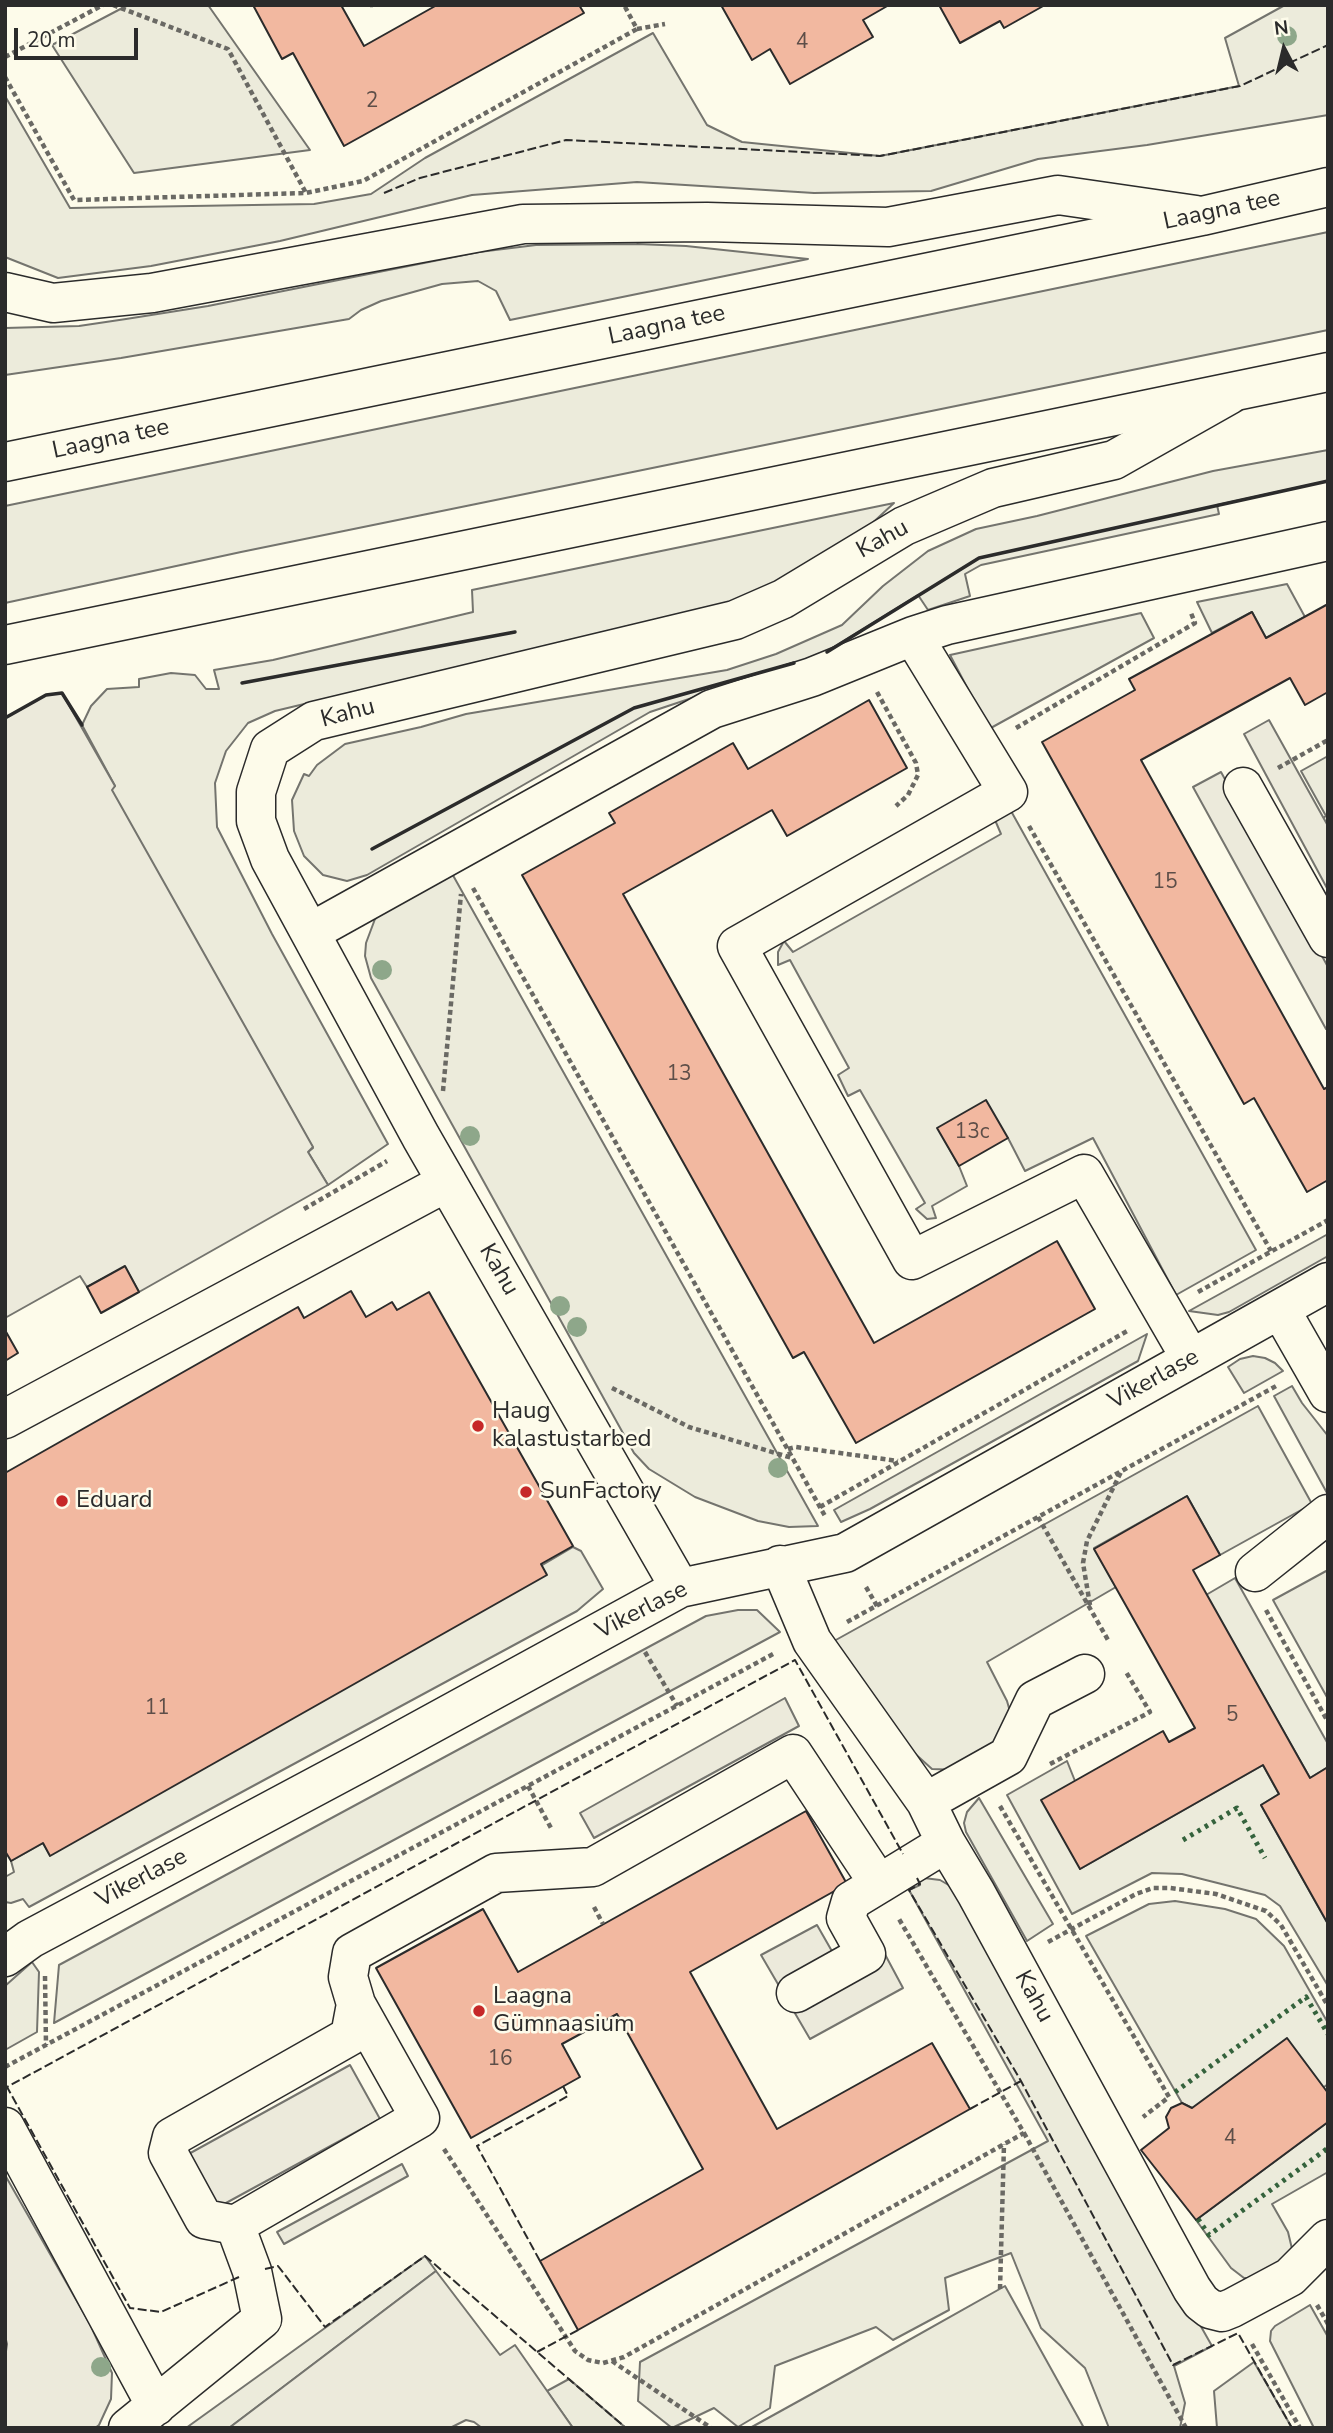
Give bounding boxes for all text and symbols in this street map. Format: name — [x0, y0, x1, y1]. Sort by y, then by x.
scale bar — [18, 14, 142, 58]
north arrow — [1249, 14, 1319, 84]
text: N — [1273, 14, 1290, 42]
text: 20 m — [27, 26, 76, 54]
house number: 4 — [796, 30, 808, 56]
house number: 2 — [366, 89, 378, 115]
street label: Laagna tee — [1161, 185, 1283, 237]
street label: Laagna tee — [606, 300, 728, 352]
street label: Laagna tee — [50, 414, 172, 466]
street label: Kahu — [852, 514, 914, 566]
street label: Kahu — [318, 693, 378, 735]
house number: 15 — [1152, 870, 1178, 896]
house number: 13 — [666, 1062, 692, 1088]
house number: 13c — [955, 1120, 989, 1146]
street label: Kahu — [472, 1239, 524, 1301]
street label: Vikerlase — [1104, 1343, 1204, 1417]
place label: Haug kalastustarbed — [492, 1398, 652, 1454]
marker: Haug kalastustarbed — [470, 1418, 486, 1434]
place label: SunFactory — [540, 1478, 662, 1506]
marker: SunFactory — [518, 1484, 534, 1500]
place label: Eduard — [76, 1487, 153, 1515]
marker: Eduard — [54, 1493, 70, 1509]
street label: Vikerlase — [591, 1576, 693, 1646]
house number: 11 — [144, 1696, 170, 1722]
house number: 5 — [1226, 1703, 1238, 1729]
street label: Vikerlase — [91, 1843, 193, 1915]
street label: Kahu — [1007, 1966, 1059, 2028]
place label: Laagna Gümnaasium — [493, 1983, 635, 2039]
marker: Laagna Gümnaasium — [471, 2003, 487, 2019]
house number: 16 — [487, 2047, 513, 2073]
house number: 4 — [1224, 2126, 1236, 2152]

